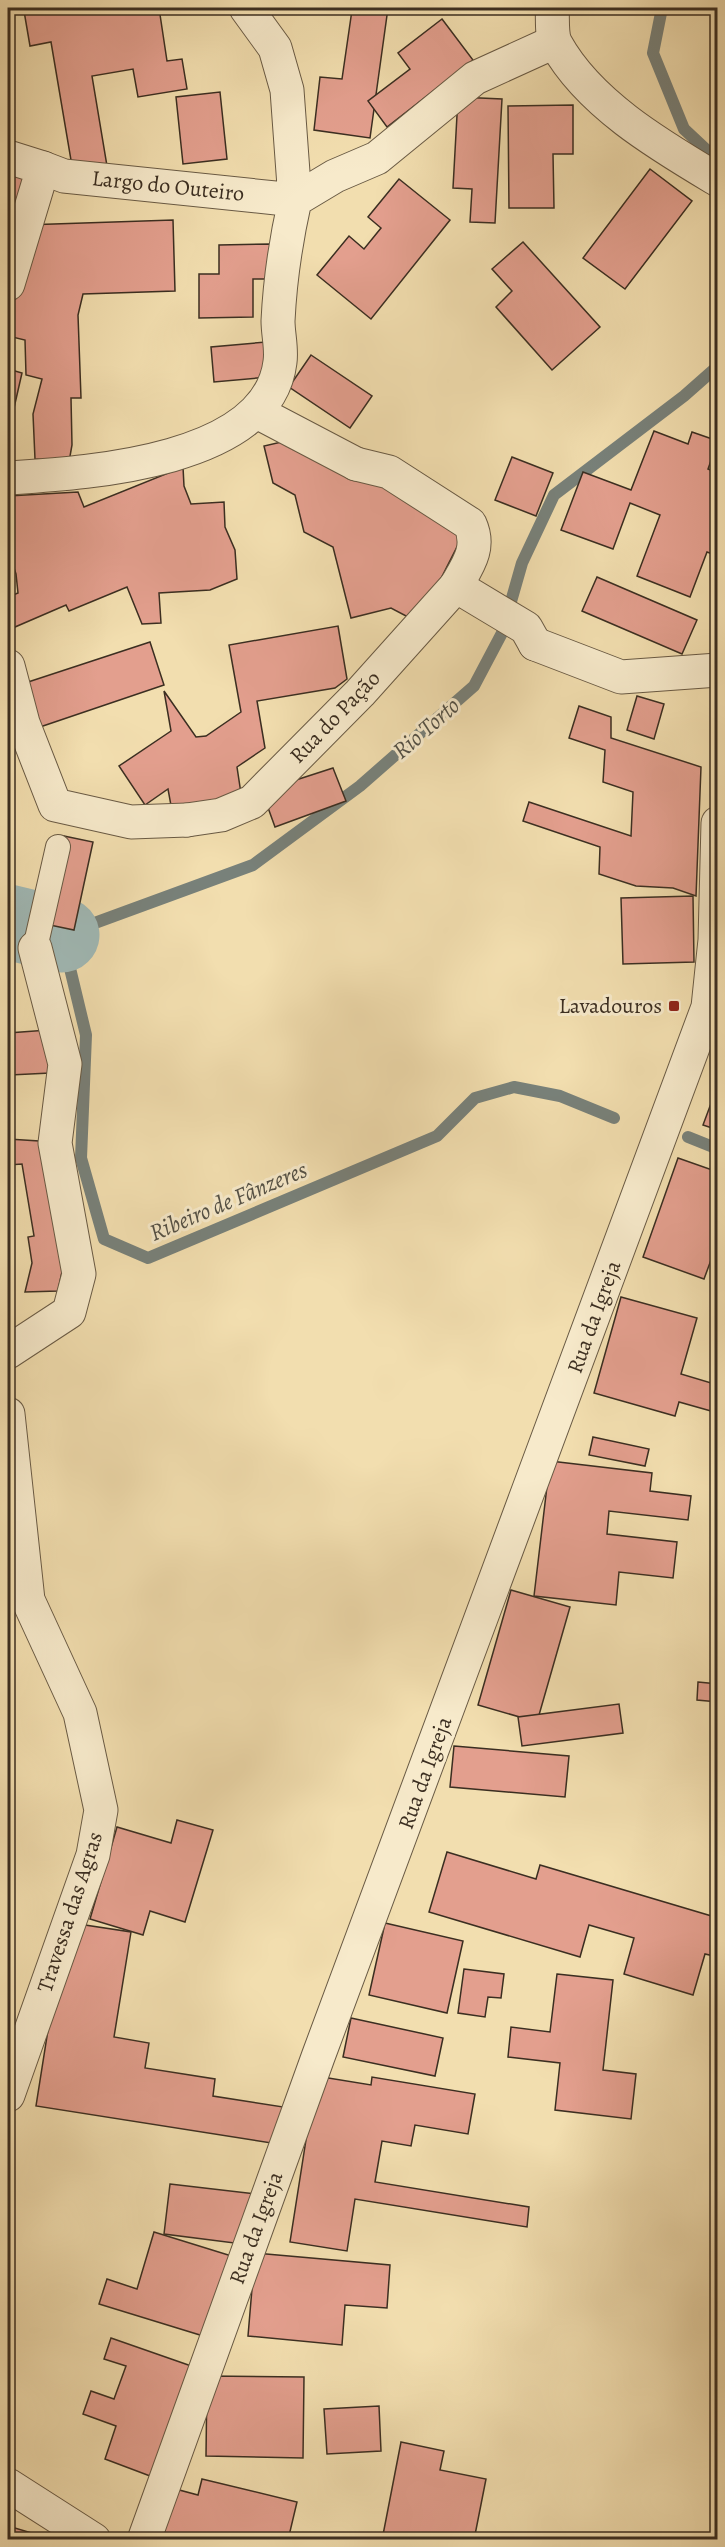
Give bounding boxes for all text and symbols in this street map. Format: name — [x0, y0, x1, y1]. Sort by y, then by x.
street label: Largo do Outeiro — [90, 163, 246, 209]
street label: Rua do Pação — [283, 664, 387, 770]
water label: Rio Torto — [386, 690, 466, 766]
place label: Lavadouros — [559, 991, 662, 1021]
marker: Lavadouros — [667, 999, 681, 1013]
water label: Ribeiro de Fânzeres — [144, 1153, 312, 1249]
street label: Rua da Igreja — [560, 1256, 629, 1378]
street label: Rua da Igreja — [391, 1712, 460, 1834]
street label: Travessa das Agras — [30, 1828, 110, 1996]
street label: Rua da Igreja — [222, 2167, 291, 2289]

